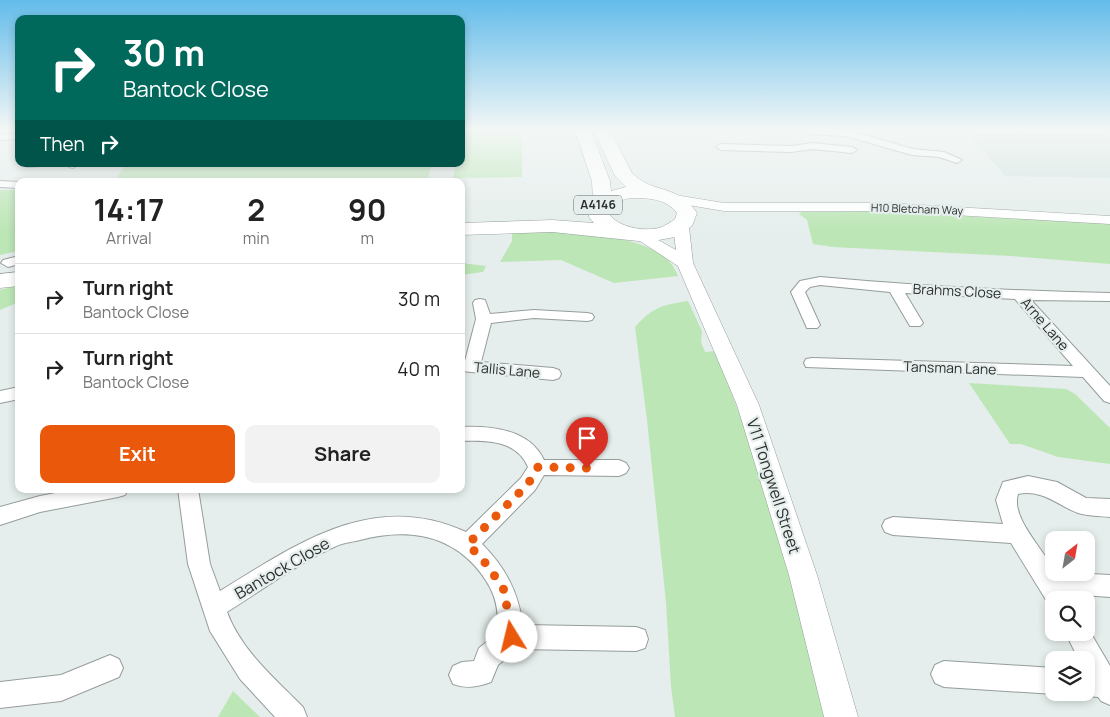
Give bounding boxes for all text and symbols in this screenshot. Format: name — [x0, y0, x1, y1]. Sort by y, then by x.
text: 30 m — [123, 29, 205, 77]
icon: right — [40, 35, 105, 100]
text: Bantock Close — [123, 74, 269, 104]
icon: right — [95, 130, 123, 158]
text: Then — [40, 131, 85, 157]
text: 14:17 — [93, 189, 164, 230]
text: 2 — [247, 189, 265, 230]
text: 90 — [348, 189, 386, 230]
road number: A4146 — [574, 196, 622, 214]
street label: H10 Bletcham Way — [871, 199, 964, 218]
text: Arrival — [106, 227, 152, 249]
text: min — [243, 227, 270, 249]
text: m — [361, 227, 374, 249]
text: Turn right — [83, 275, 173, 301]
street label: Brahms Close — [912, 279, 1002, 302]
icon: right — [40, 285, 68, 313]
text: 30 m — [398, 286, 440, 312]
street label: Arne Lane — [1017, 293, 1074, 354]
text: Bantock Close — [83, 301, 189, 323]
text: Turn right — [83, 345, 173, 371]
icon: right — [40, 355, 68, 383]
text: 40 m — [397, 356, 440, 382]
street label: Tansman Lane — [903, 356, 997, 379]
street label: Tallis Lane — [473, 357, 541, 382]
text: Bantock Close — [83, 371, 189, 393]
street label: V11 Tongwell Street — [742, 416, 806, 556]
pin — [566, 417, 608, 468]
icon: arrive — [573, 424, 601, 452]
button: Exit — [40, 425, 235, 483]
button: Share — [245, 425, 440, 483]
north arrow — [1045, 531, 1095, 581]
map controls — [1045, 531, 1095, 701]
street label: Bantock Close — [231, 532, 333, 604]
button: search — [1045, 591, 1095, 641]
position arrow — [485, 610, 537, 662]
button: layers — [1045, 651, 1095, 701]

